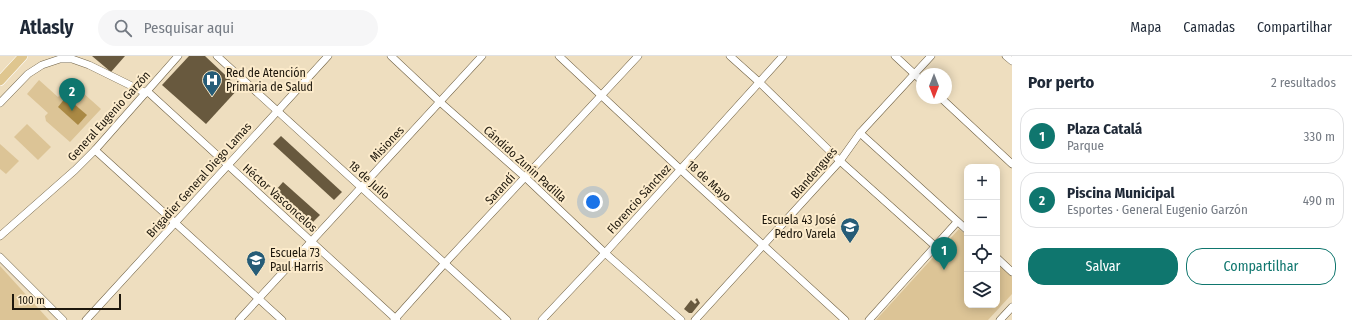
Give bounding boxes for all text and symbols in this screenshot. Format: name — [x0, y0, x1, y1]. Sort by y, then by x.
search box — [98, 10, 378, 46]
text: Atlasly — [20, 16, 74, 39]
icon: search — [112, 17, 134, 39]
text: Pesquisar aqui — [144, 19, 234, 37]
text: Mapa — [1130, 19, 1161, 36]
text: Camadas — [1183, 19, 1235, 36]
text: Compartilhar — [1257, 19, 1332, 36]
place label: Red de Atención Primaria de Salud — [226, 66, 313, 94]
street label: General Eugenio Garzón — [65, 68, 153, 164]
north arrow — [916, 68, 952, 104]
hospital icon: Red de Atención Primaria de Salud — [201, 69, 223, 97]
text: Por perto — [1028, 72, 1094, 93]
text: 2 resultados — [1271, 75, 1336, 90]
pin: 2 — [59, 78, 85, 111]
street label: Brigadier General Diego Lamas — [144, 120, 254, 240]
text: Plaza Catalá — [1067, 120, 1142, 138]
street label: Misiones — [367, 123, 407, 165]
street label: Cándido Zunín Padilla — [481, 123, 569, 205]
text: 1 — [1039, 129, 1045, 144]
text: 330 m — [1303, 129, 1335, 144]
text: Parque — [1067, 138, 1104, 153]
street label: Blandengues — [788, 144, 840, 202]
street label: 18 de Julio — [345, 158, 393, 202]
street label: 18 de Mayo — [684, 158, 734, 204]
street label: Héctor Vasconcelos — [240, 161, 320, 235]
street label: Florencio Sánchez — [604, 161, 674, 236]
map controls — [964, 164, 1000, 308]
button: + — [964, 164, 1000, 200]
street label: Sarandí — [482, 171, 518, 207]
text: Piscina Municipal — [1067, 184, 1175, 202]
your location — [583, 192, 603, 212]
text: 2 — [1039, 193, 1045, 208]
text: 490 m — [1303, 193, 1335, 208]
button: − — [964, 200, 1000, 236]
text: Esportes · General Eugenio Garzón — [1067, 202, 1248, 217]
place label: Escuela 43 José Pedro Varela — [762, 213, 836, 241]
school or university icon: Escuela 43 José Pedro Varela — [839, 216, 861, 244]
button: locate — [964, 236, 1000, 272]
pin: 1 — [931, 237, 957, 270]
place label: Escuela 73 Paul Harris — [270, 246, 323, 274]
button: Salvar — [1028, 248, 1178, 285]
button: Compartilhar — [1186, 248, 1336, 285]
school or university icon: Escuela 73 Paul Harris — [245, 249, 267, 277]
button: layers — [964, 272, 1000, 308]
scale bar — [12, 292, 121, 311]
text: 100 m — [18, 294, 45, 307]

